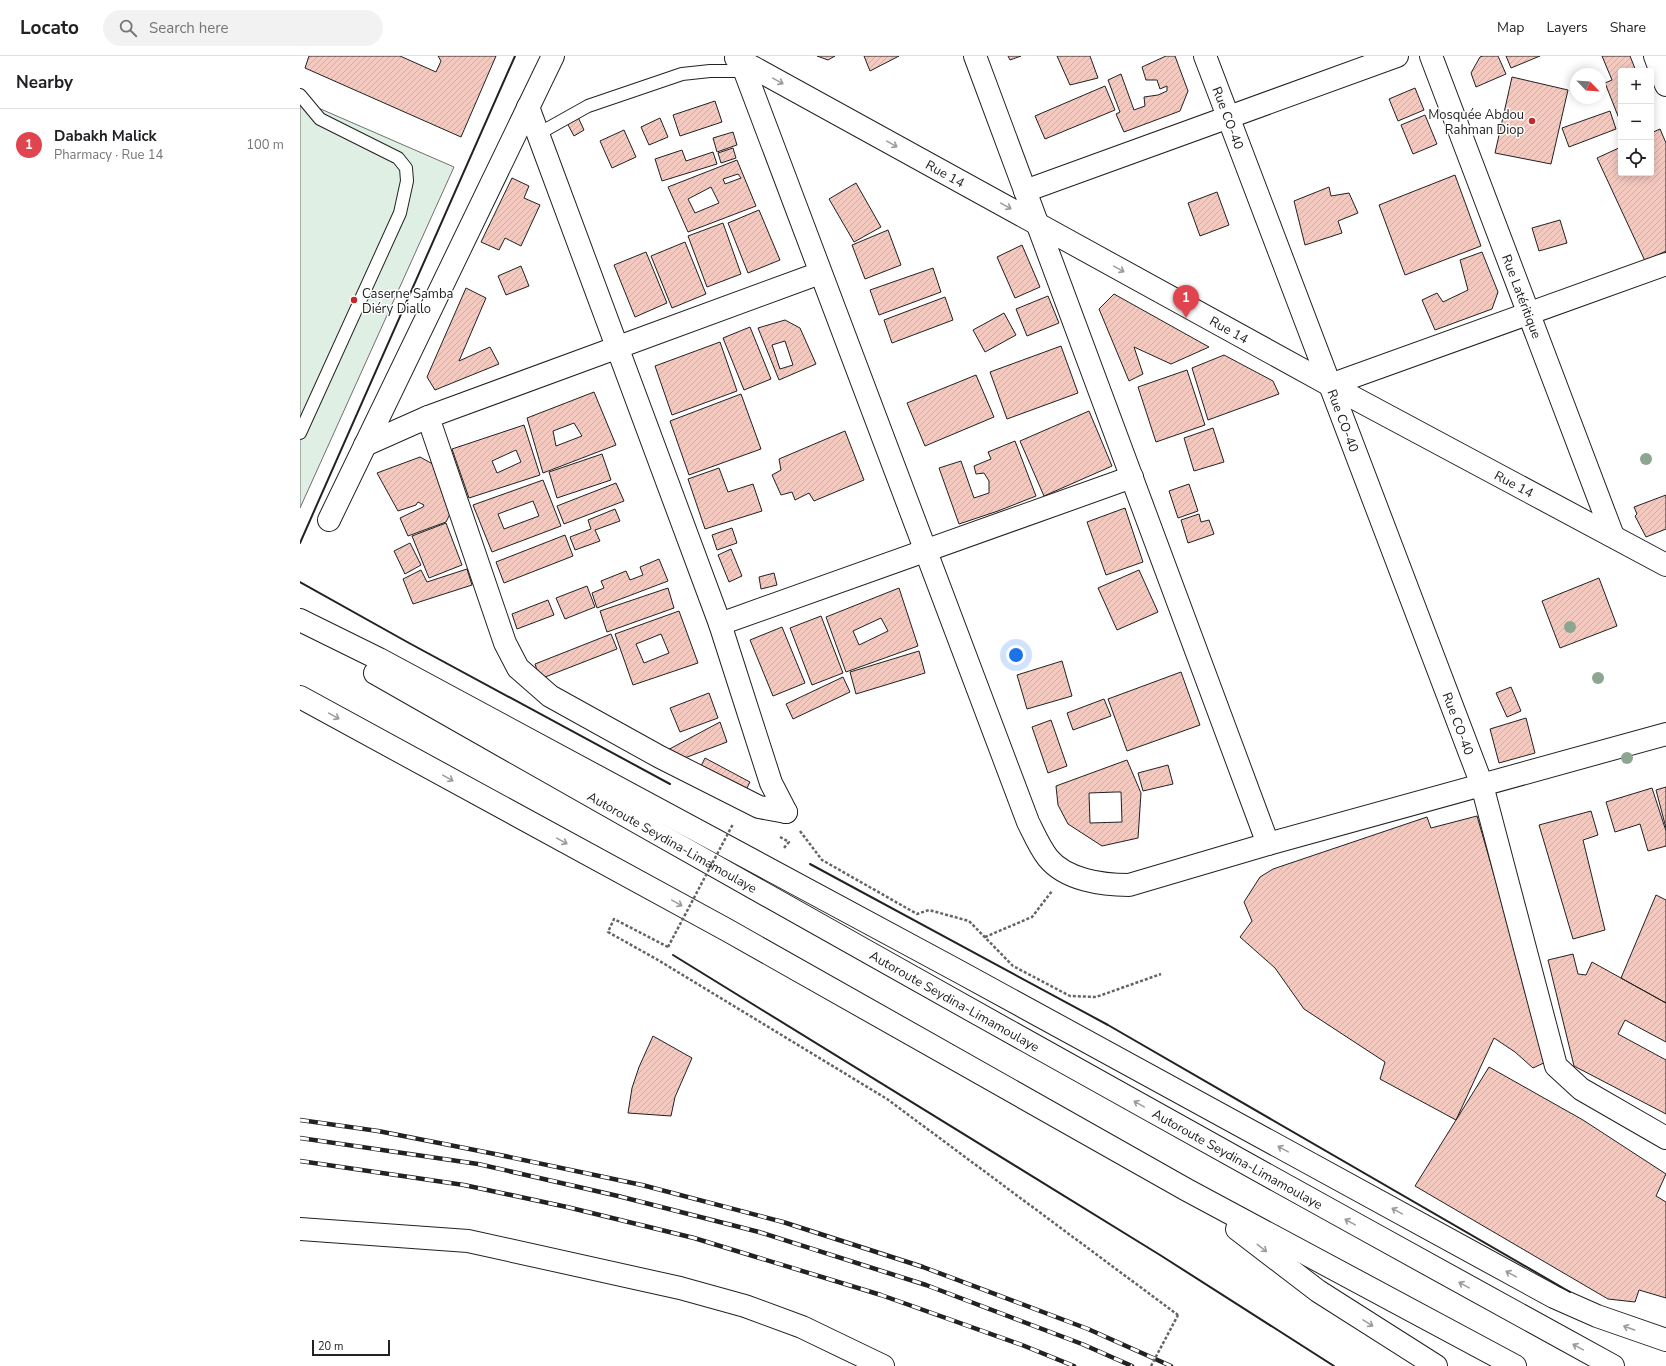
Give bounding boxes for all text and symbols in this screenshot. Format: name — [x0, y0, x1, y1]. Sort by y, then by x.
search box — [103, 10, 383, 46]
text: Locato — [20, 15, 79, 41]
icon: search — [117, 17, 139, 39]
text: Search here — [149, 18, 229, 38]
text: Map — [1497, 18, 1524, 37]
text: Layers — [1546, 18, 1588, 37]
text: Share — [1610, 18, 1646, 37]
north arrow — [1570, 68, 1606, 104]
map controls — [1618, 68, 1654, 176]
button: + — [1618, 68, 1654, 104]
text: Nearby — [16, 71, 73, 94]
one-way arrow — [771, 78, 783, 86]
street label: Rue CO-40 — [1207, 84, 1248, 152]
button: − — [1618, 104, 1654, 140]
place label: Mosquée Abdou Rahman Diop — [1428, 106, 1524, 139]
marker: Mosquée Abdou Rahman Diop — [1527, 116, 1537, 126]
text: Dabakh Malick — [54, 126, 157, 146]
text: 1 — [25, 136, 33, 154]
text: 100 m — [246, 136, 284, 154]
one-way arrow — [885, 140, 897, 148]
button: locate — [1618, 140, 1654, 176]
text: Pharmacy · Rue 14 — [54, 146, 163, 164]
street label: Rue 14 — [922, 156, 968, 192]
one-way arrow — [999, 203, 1011, 211]
street label: Rue Latéritique — [1497, 252, 1545, 341]
one-way arrow — [1113, 266, 1125, 273]
place label: Caserne Samba Diéry Diallo — [362, 285, 453, 318]
pin: 1 — [1173, 285, 1199, 318]
marker: Caserne Samba Diéry Diallo — [349, 295, 359, 305]
street label: Rue 14 — [1206, 312, 1252, 348]
street label: Rue CO-40 — [1322, 387, 1363, 455]
street label: Rue 14 — [1491, 467, 1537, 502]
your location — [1006, 645, 1026, 665]
street label: Rue CO-40 — [1438, 690, 1478, 758]
one-way arrow — [328, 713, 340, 720]
one-way arrow — [442, 775, 454, 783]
street label: Autoroute Seydina-Limamoulaye — [584, 788, 760, 898]
one-way arrow — [556, 837, 568, 845]
one-way arrow — [670, 900, 682, 907]
street label: Autoroute Seydina-Limamoulaye — [866, 947, 1043, 1057]
one-way arrow — [1133, 1100, 1145, 1108]
street label: Autoroute Seydina-Limamoulaye — [1149, 1105, 1326, 1214]
one-way arrow — [1277, 1145, 1289, 1152]
one-way arrow — [1391, 1207, 1403, 1215]
one-way arrow — [1345, 1218, 1357, 1225]
one-way arrow — [1257, 1244, 1268, 1252]
one-way arrow — [1505, 1269, 1517, 1277]
one-way arrow — [1459, 1280, 1471, 1288]
one-way arrow — [1362, 1319, 1373, 1327]
one-way arrow — [1623, 1323, 1635, 1331]
scale bar — [312, 1338, 390, 1357]
text: 20 m — [318, 1339, 343, 1354]
one-way arrow — [1572, 1343, 1584, 1351]

